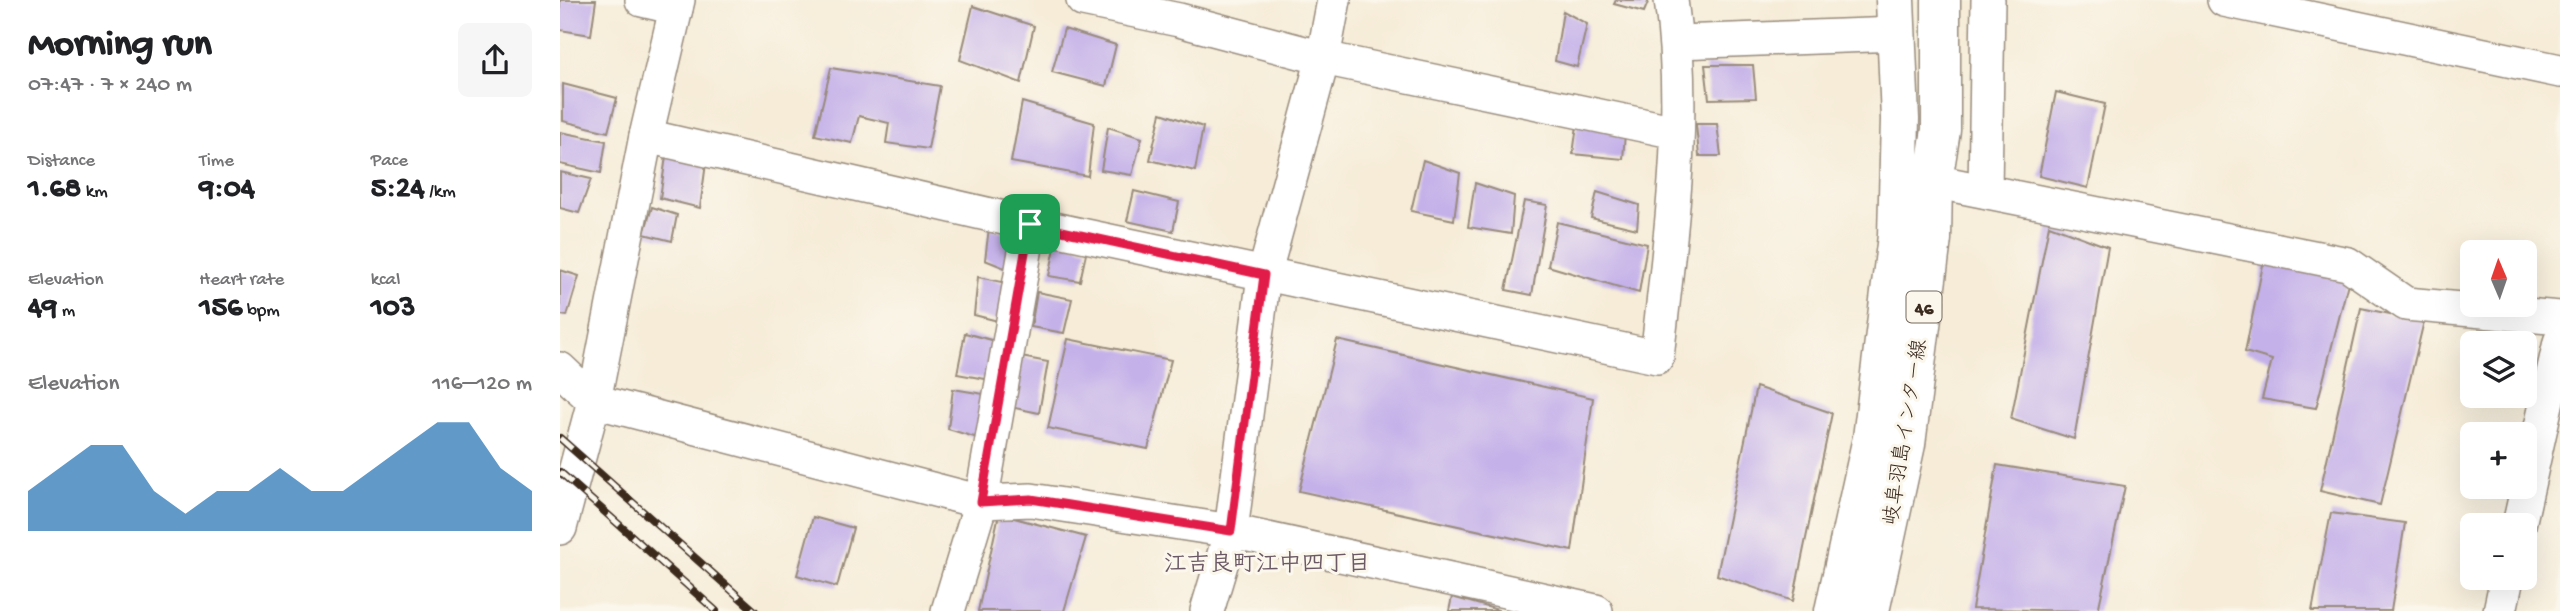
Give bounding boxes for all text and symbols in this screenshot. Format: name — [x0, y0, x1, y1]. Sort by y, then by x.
button: share — [458, 23, 532, 97]
text: Morning run — [28, 24, 212, 68]
text: 07:47 · 7 × 240 m — [28, 72, 192, 99]
text: Distance — [28, 150, 95, 173]
text: Time — [199, 150, 234, 173]
text: Pace — [371, 150, 408, 173]
text: 1.68 — [28, 173, 81, 208]
text: 9:04 — [199, 173, 255, 208]
text: 5:24 — [371, 173, 425, 208]
text: km — [81, 181, 108, 204]
text: /km — [425, 181, 456, 204]
pin — [1000, 194, 1060, 254]
icon: arrive — [1011, 205, 1049, 243]
north arrow — [2460, 240, 2538, 317]
map controls — [2460, 240, 2537, 590]
text: Elevation — [28, 269, 104, 292]
text: Heart rate — [199, 269, 284, 292]
text: kcal — [371, 269, 400, 292]
text: 49 — [28, 292, 57, 327]
text: 156 — [199, 292, 242, 327]
text: 103 — [371, 292, 415, 327]
road number: 46 — [1906, 292, 1942, 322]
text: m — [57, 300, 75, 323]
text: bpm — [242, 300, 280, 323]
button: layers — [2460, 331, 2537, 408]
street label: 岐阜羽島インター線 — [1879, 338, 1935, 527]
text: Elevation — [28, 371, 119, 398]
text: 116–120 m — [432, 371, 532, 398]
button: + — [2460, 422, 2537, 499]
button: − — [2460, 513, 2537, 590]
district label: 江吉良町江中四丁目 — [1164, 550, 1371, 579]

